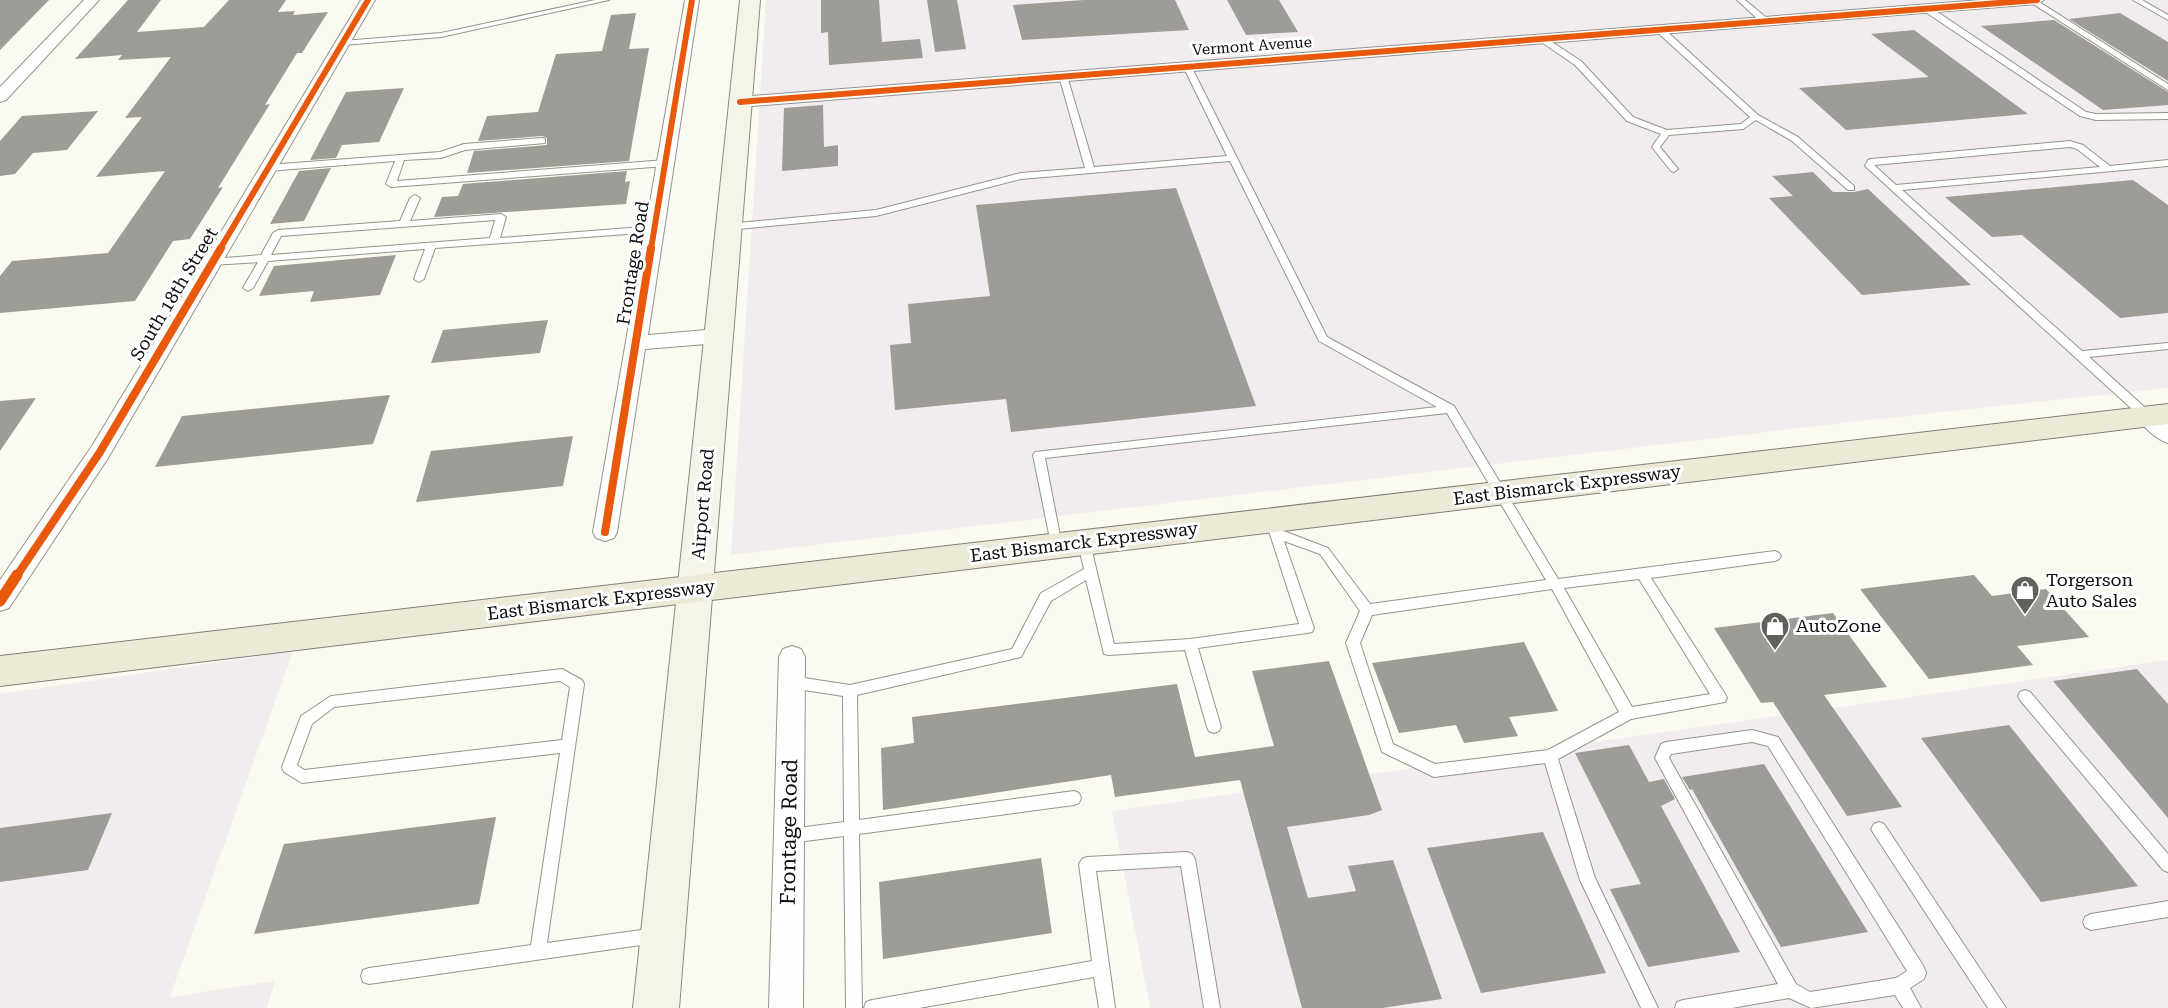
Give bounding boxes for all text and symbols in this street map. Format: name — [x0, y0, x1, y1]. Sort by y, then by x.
street label: Vermont Avenue — [1192, 33, 1312, 59]
street label: Frontage Road — [612, 199, 653, 326]
street label: South 18th Street — [126, 223, 222, 364]
street label: Airport Road — [687, 447, 718, 561]
street label: East Bismarck Expressway — [1452, 460, 1682, 509]
street label: East Bismarck Expressway — [969, 517, 1199, 566]
place label: Torgerson Auto Sales — [2046, 569, 2137, 611]
shop icon: Torgerson Auto Sales — [2009, 574, 2041, 616]
street label: East Bismarck Expressway — [486, 575, 716, 624]
shop icon: AutoZone — [1759, 610, 1791, 652]
place label: AutoZone — [1796, 615, 1881, 636]
street label: Frontage Road — [776, 758, 802, 905]

